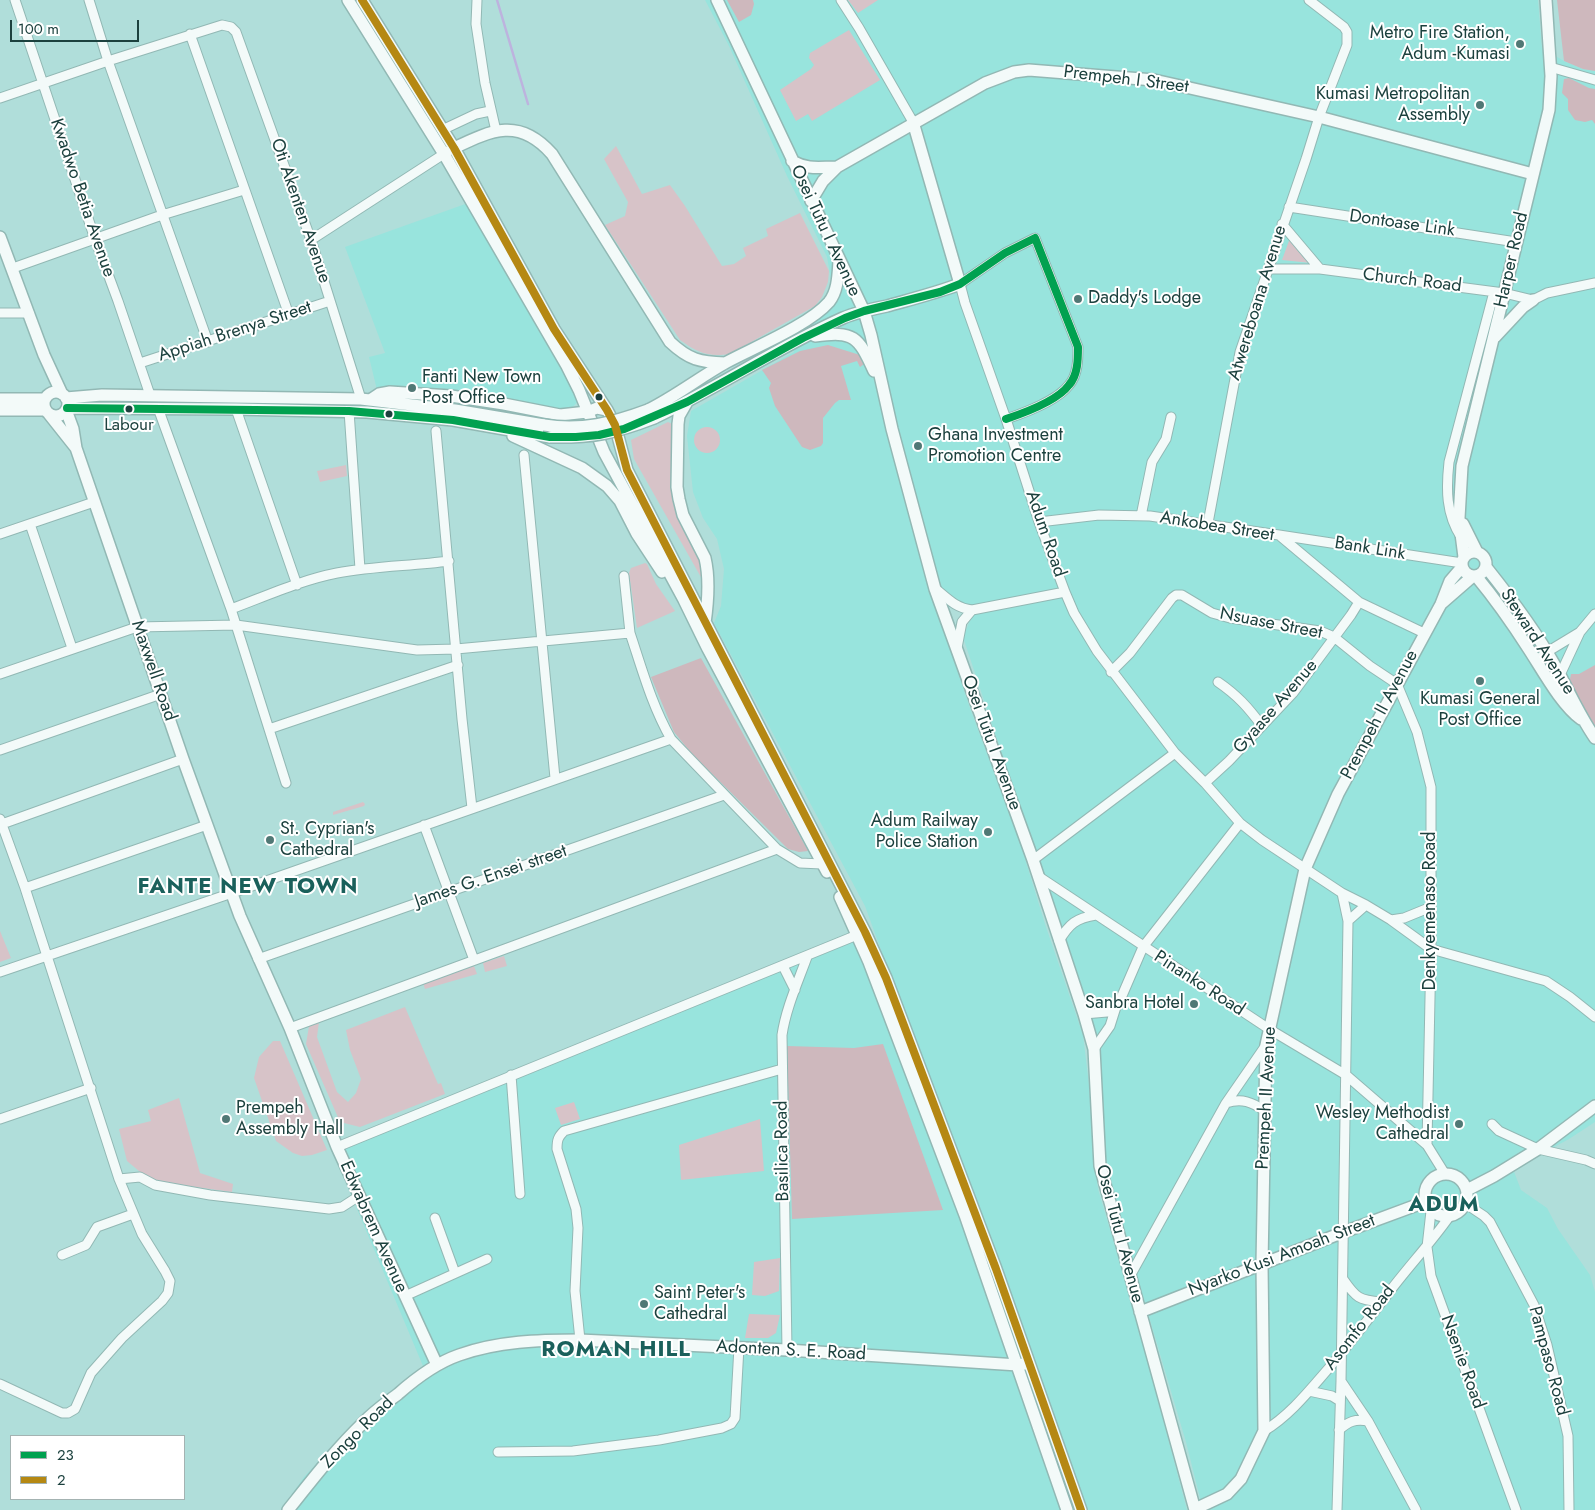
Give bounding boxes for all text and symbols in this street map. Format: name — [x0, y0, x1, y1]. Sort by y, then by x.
scale bar — [12, 10, 141, 42]
text: 100 m — [18, 18, 59, 40]
place label: Metro Fire Station, Adum -Kumasi — [1370, 23, 1510, 66]
marker: Metro Fire Station, Adum -Kumasi — [1514, 38, 1526, 50]
street label: Prempeh I Street — [1062, 62, 1190, 98]
place label: Kumasi Metropolitan Assembly — [1316, 84, 1470, 126]
marker: Kumasi Metropolitan Assembly — [1474, 99, 1486, 111]
street label: Kwadwo Betia Avenue — [45, 116, 119, 280]
street label: Oti Akenten Avenue — [265, 136, 335, 286]
street label: Osei Tutu I Avenue — [785, 162, 865, 300]
street label: Dontoase Link — [1348, 206, 1456, 242]
street label: Harper Road — [1490, 210, 1534, 310]
street label: Atwereboana Avenue — [1224, 223, 1292, 383]
street label: Church Road — [1361, 264, 1463, 298]
place label: Daddy's Lodge — [1088, 288, 1201, 310]
marker: Daddy's Lodge — [1072, 293, 1084, 305]
street label: Appiah Brenya Street — [156, 297, 314, 367]
place label: Fanti New Town Post Office — [422, 367, 541, 409]
marker: Fanti New Town Post Office — [406, 382, 418, 394]
unlabelled marker — [594, 392, 604, 402]
marker: Labour — [124, 404, 134, 414]
unlabelled marker — [384, 409, 394, 419]
place label: Labour — [104, 416, 154, 436]
place label: Ghana Investment Promotion Centre — [928, 425, 1063, 468]
marker: Ghana Investment Promotion Centre — [912, 440, 924, 452]
street label: Adum Road — [1020, 488, 1070, 580]
street label: Ankobea Street — [1158, 507, 1276, 547]
street label: Bank Link — [1333, 533, 1407, 565]
street label: Steward Avenue — [1495, 585, 1579, 699]
street label: Nsuase Street — [1218, 603, 1324, 645]
street label: Maxwell Road — [126, 618, 180, 724]
street label: Prempeh II Avenue — [1337, 647, 1423, 783]
street label: Gyaase Avenue — [1229, 656, 1323, 758]
street label: Osei Tutu I Avenue — [957, 672, 1025, 814]
marker: Kumasi General Post Office — [1474, 675, 1486, 687]
place label: Kumasi General Post Office — [1420, 689, 1540, 732]
place label: Adum Railway Police Station — [871, 811, 978, 854]
place label: St. Cyprian's Cathedral — [280, 819, 374, 862]
marker: Adum Railway Police Station — [982, 826, 994, 838]
street label: Denkyemenaso Road — [1420, 832, 1442, 990]
marker: St. Cyprian's Cathedral — [264, 834, 276, 846]
street label: James G. Ensei street — [412, 841, 570, 913]
district label: FANTE NEW TOWN — [136, 875, 360, 901]
street label: Pinanko Road — [1150, 947, 1248, 1021]
place label: Sanbra Hotel — [1085, 993, 1184, 1015]
marker: Sanbra Hotel — [1188, 998, 1200, 1010]
street label: Prempeh II Avenue — [1252, 1026, 1282, 1170]
place label: Prempeh Assembly Hall — [236, 1098, 343, 1140]
street label: Basilica Road — [771, 1100, 795, 1202]
place label: Wesley Methodist Cathedral — [1316, 1103, 1449, 1146]
marker: Prempeh Assembly Hall — [220, 1113, 232, 1125]
marker: Wesley Methodist Cathedral — [1453, 1118, 1465, 1130]
street label: Edwabrem Avenue — [334, 1158, 412, 1296]
street label: Osei Tutu I Avenue — [1090, 1163, 1148, 1305]
district label: ADUM — [1408, 1193, 1480, 1219]
street label: Nyarko Kusi Amoah Street — [1186, 1210, 1378, 1302]
street label: Asomfo Road — [1320, 1281, 1400, 1375]
place label: Saint Peter's Cathedral — [654, 1283, 745, 1326]
marker: Saint Peter's Cathedral — [638, 1298, 650, 1310]
street label: Pampaso Road — [1523, 1304, 1573, 1418]
street label: Nsenie Road — [1435, 1312, 1489, 1412]
street label: Adonten S. E. Road — [716, 1336, 866, 1366]
district label: ROMAN HILL — [540, 1338, 692, 1364]
street label: Zongo Road — [318, 1393, 398, 1473]
legend — [10, 1435, 185, 1500]
text: 23 — [57, 1444, 74, 1466]
text: 2 — [57, 1469, 66, 1491]

